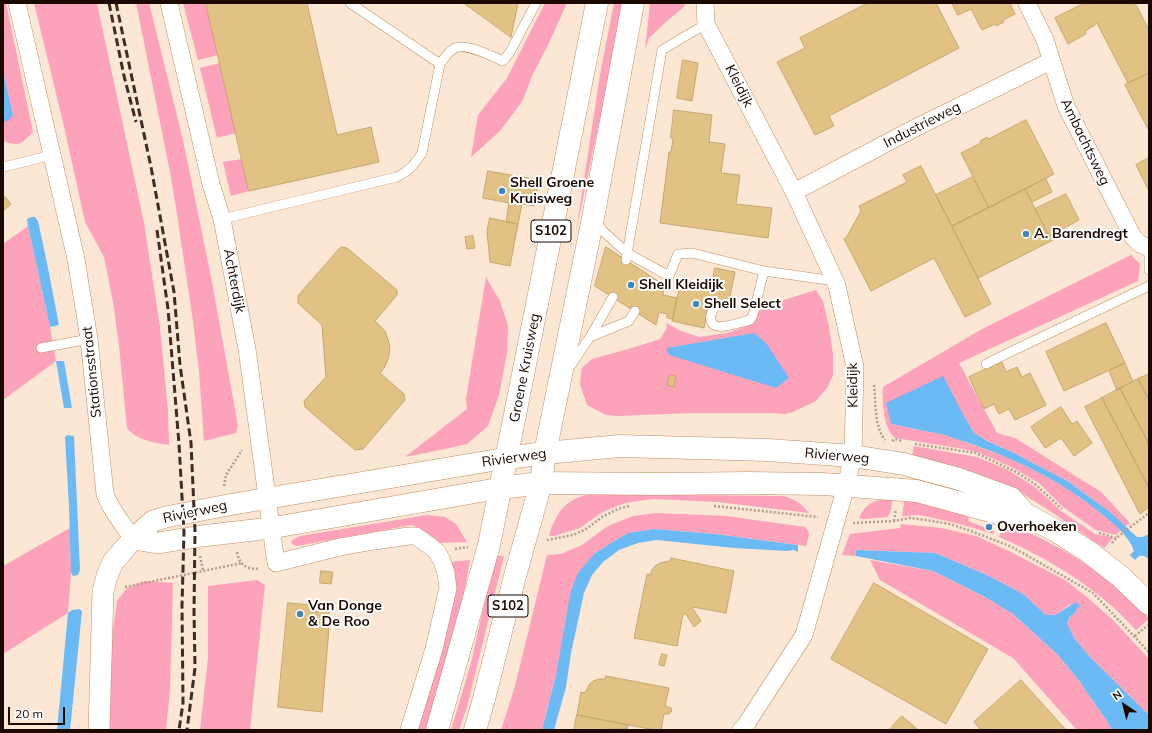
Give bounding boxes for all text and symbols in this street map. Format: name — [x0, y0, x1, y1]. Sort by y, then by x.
street label: Kleidijk — [721, 62, 757, 110]
street label: Ambachtsweg — [1057, 96, 1113, 188]
street label: Industrieweg — [881, 98, 963, 152]
place label: Shell Groene Kruisweg — [510, 175, 594, 208]
marker: Shell Groene Kruisweg — [497, 186, 507, 196]
road number: S102 — [531, 220, 571, 242]
place label: A. Barendregt — [1034, 226, 1128, 242]
marker: A. Barendregt — [1021, 229, 1031, 239]
street label: Achterdijk — [220, 247, 248, 315]
place label: Shell Kleidijk — [639, 277, 723, 293]
marker: Shell Kleidijk — [626, 280, 636, 290]
place label: Shell Select — [704, 296, 781, 312]
marker: Shell Select — [691, 299, 701, 309]
street label: Groene Kruisweg — [506, 312, 544, 424]
street label: Stationsstraat — [79, 325, 105, 419]
street label: Kleidijk — [844, 362, 862, 408]
street label: Rivierweg — [481, 445, 547, 471]
street label: Rivierweg — [804, 445, 870, 467]
street label: Rivierweg — [161, 497, 229, 527]
place label: Overhoeken — [997, 519, 1077, 535]
marker: Overhoeken — [984, 522, 994, 532]
road number: S102 — [488, 595, 528, 617]
place label: Van Donge & De Roo — [308, 598, 382, 630]
marker: Van Donge & De Roo — [295, 609, 305, 619]
north arrow — [1104, 685, 1144, 725]
text: N — [1110, 687, 1125, 703]
scale bar — [10, 699, 67, 725]
text: 20 m — [15, 706, 43, 721]

